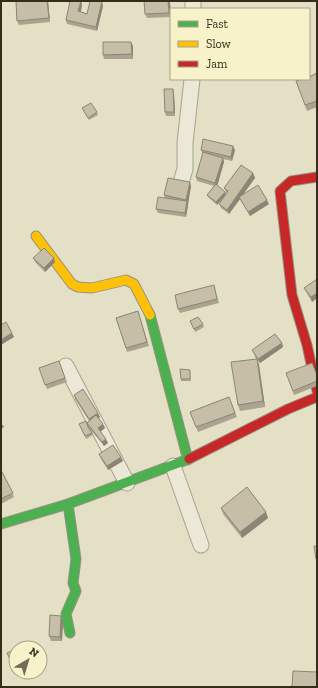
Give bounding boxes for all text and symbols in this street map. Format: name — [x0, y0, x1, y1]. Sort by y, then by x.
legend — [170, 8, 310, 80]
text: Fast — [206, 17, 229, 31]
text: Slow — [206, 37, 232, 51]
text: Jam — [206, 57, 228, 71]
north arrow — [8, 640, 48, 680]
text: N — [27, 645, 42, 661]

